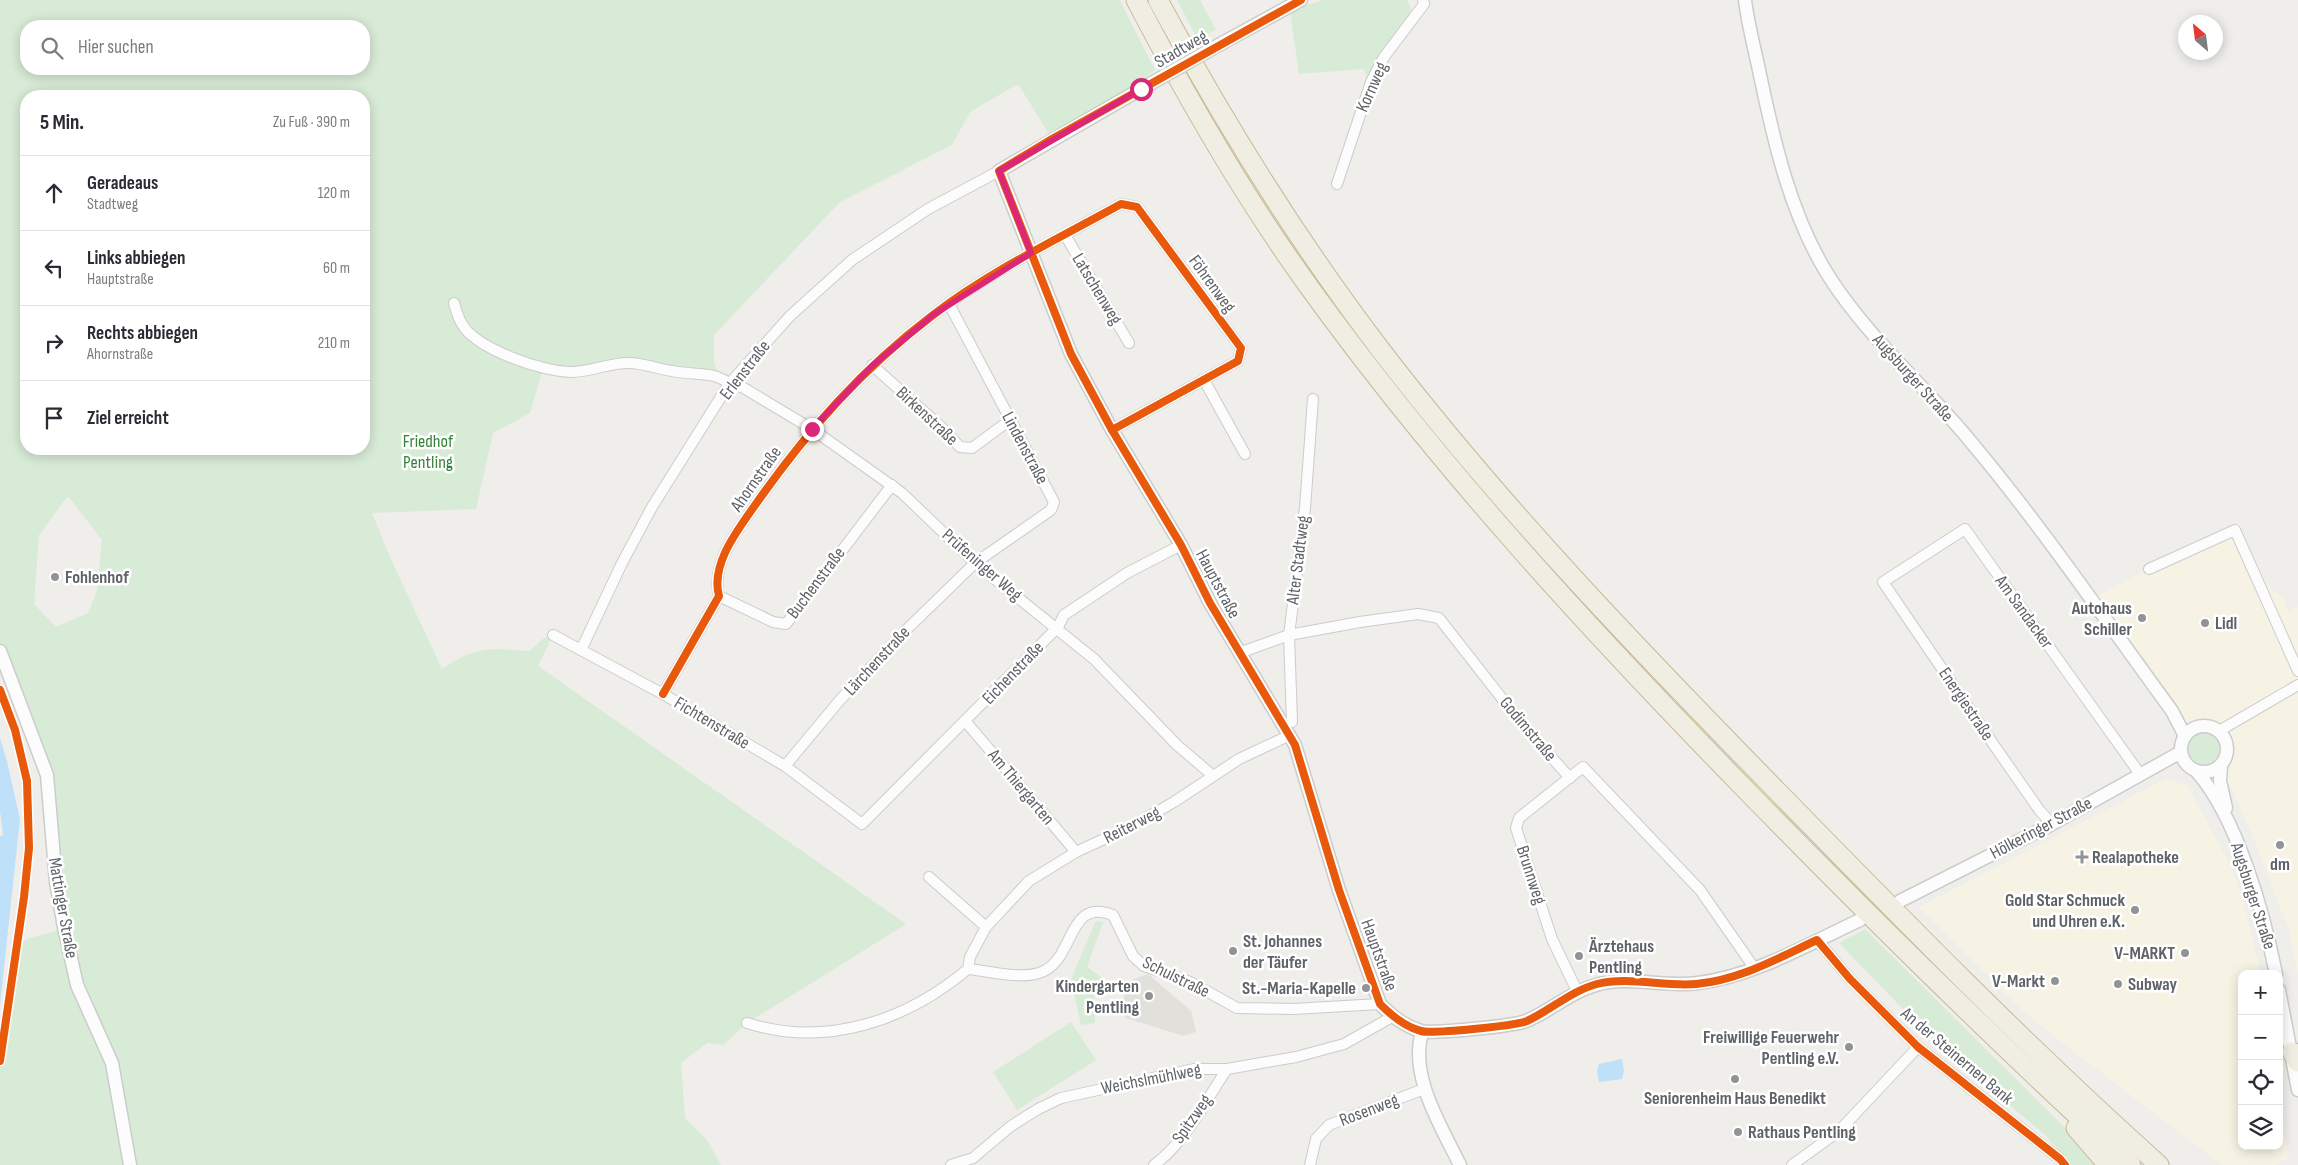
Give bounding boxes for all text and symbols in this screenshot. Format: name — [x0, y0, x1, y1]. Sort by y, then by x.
north arrow — [2178, 15, 2223, 60]
search box — [20, 20, 370, 75]
street label: Stadtweg — [1151, 26, 1211, 72]
icon: search — [38, 34, 66, 62]
text: Hier suchen — [78, 36, 154, 59]
street label: Kornweg — [1352, 59, 1392, 115]
route start — [1130, 78, 1153, 101]
text: 5 Min. — [40, 110, 84, 135]
text: Zu Fuß · 390 m — [273, 113, 350, 132]
text: Geradeaus — [87, 172, 158, 195]
icon: ahead — [40, 179, 68, 207]
text: 120 m — [318, 184, 350, 203]
text: Stadtweg — [87, 195, 138, 214]
text: Links abbiegen — [87, 247, 185, 270]
street label: Latschenweg — [1067, 249, 1127, 329]
street label: Föhrenweg — [1184, 251, 1240, 317]
icon: left — [40, 254, 68, 282]
text: 60 m — [323, 259, 350, 278]
text: Hauptstraße — [87, 270, 154, 289]
text: Rechts abbiegen — [87, 322, 198, 345]
icon: right — [40, 329, 68, 357]
street label: Augsburger Straße — [1867, 329, 1958, 426]
text: 210 m — [318, 334, 350, 353]
street label: Erlenstraße — [715, 336, 775, 404]
text: Ahornstraße — [87, 345, 153, 364]
street label: Birkenstraße — [892, 382, 962, 450]
icon: arrive — [40, 404, 68, 432]
text: Ziel erreicht — [87, 407, 169, 430]
street label: Lindenstraße — [997, 408, 1053, 488]
route end — [801, 418, 824, 441]
park label: Friedhof Pentling — [403, 431, 454, 473]
street label: Ahornstraße — [725, 442, 786, 516]
street label: Alter Stadtweg — [1282, 514, 1314, 607]
street label: Prüfeninger Weg — [938, 525, 1026, 605]
street label: Buchenstraße — [782, 543, 850, 623]
street label: Hauptstraße — [1191, 546, 1245, 622]
place label: Fohlenhof — [65, 567, 129, 588]
street label: Am Sandacker — [1990, 570, 2058, 653]
marker: Fohlenhof — [49, 571, 61, 583]
place label: Autohaus Schiller — [2071, 598, 2132, 640]
marker: Autohaus Schiller — [2136, 612, 2148, 624]
place label: Lidl — [2215, 613, 2237, 634]
marker: Lidl — [2199, 617, 2211, 629]
street label: Lärchenstraße — [840, 622, 914, 700]
street label: Eichenstraße — [978, 637, 1048, 709]
street label: Energiestraße — [1934, 664, 1998, 744]
street label: Fichtenstraße — [670, 692, 754, 754]
street label: Godimstraße — [1495, 693, 1561, 765]
street label: Am Thiergarten — [983, 744, 1059, 829]
street label: Hölkeringer Straße — [1987, 792, 2095, 864]
street label: Reiterweg — [1100, 802, 1164, 848]
street label: Augsburger Straße — [2226, 839, 2280, 952]
marker: dm — [2274, 839, 2286, 851]
street label: Brunnweg — [1512, 843, 1550, 907]
place label: Realapotheke — [2092, 847, 2179, 868]
marker: Realapotheke — [2076, 851, 2088, 863]
place label: dm — [2270, 854, 2290, 875]
street label: Mattinger Straße — [44, 856, 82, 960]
place label: Gold Star Schmuck und Uhren e.K. — [2005, 890, 2125, 932]
marker: Gold Star Schmuck und Uhren e.K. — [2129, 904, 2141, 916]
street label: Hauptstraße — [1356, 916, 1402, 994]
place label: St. Johannes der Täufer — [1243, 931, 1322, 973]
place label: Ärztehaus Pentling — [1588, 936, 1654, 978]
place label: V-MARKT — [2114, 943, 2175, 964]
marker: St. Johannes der Täufer — [1227, 945, 1239, 957]
marker: V-MARKT — [2179, 947, 2191, 959]
marker: Ärztehaus Pentling — [1573, 950, 1585, 962]
street label: Schulstraße — [1139, 952, 1213, 1002]
map controls — [2238, 970, 2283, 1150]
button: + — [2238, 970, 2283, 1015]
place label: V-Markt — [1992, 971, 2045, 992]
place label: Subway — [2128, 974, 2178, 995]
marker: V-Markt — [2049, 975, 2061, 987]
place label: Kindergarten Pentling — [1056, 976, 1139, 1018]
place label: St.-Maria-Kapelle — [1242, 978, 1356, 999]
marker: Subway — [2112, 978, 2124, 990]
marker: St.-Maria-Kapelle — [1360, 982, 1372, 994]
marker: Kindergarten Pentling — [1143, 990, 1155, 1002]
street label: An der Steinernen Bank — [1896, 1002, 2018, 1109]
button: − — [2238, 1015, 2283, 1060]
place label: Freiwillige Feuerwehr Pentling e.V. — [1703, 1027, 1839, 1069]
marker: Freiwillige Feuerwehr Pentling e.V. — [1843, 1041, 1855, 1053]
street label: Weichslmühlweg — [1099, 1059, 1203, 1099]
button: locate — [2238, 1060, 2283, 1105]
marker: Seniorenheim Haus Benedikt — [1729, 1073, 1741, 1085]
place label: Seniorenheim Haus Benedikt — [1644, 1088, 1826, 1109]
street label: Rosenweg — [1337, 1089, 1401, 1131]
street label: Spitzweg — [1168, 1090, 1216, 1148]
button: layers — [2238, 1105, 2283, 1150]
place label: Rathaus Pentling — [1748, 1122, 1856, 1143]
marker: Rathaus Pentling — [1732, 1126, 1744, 1138]

